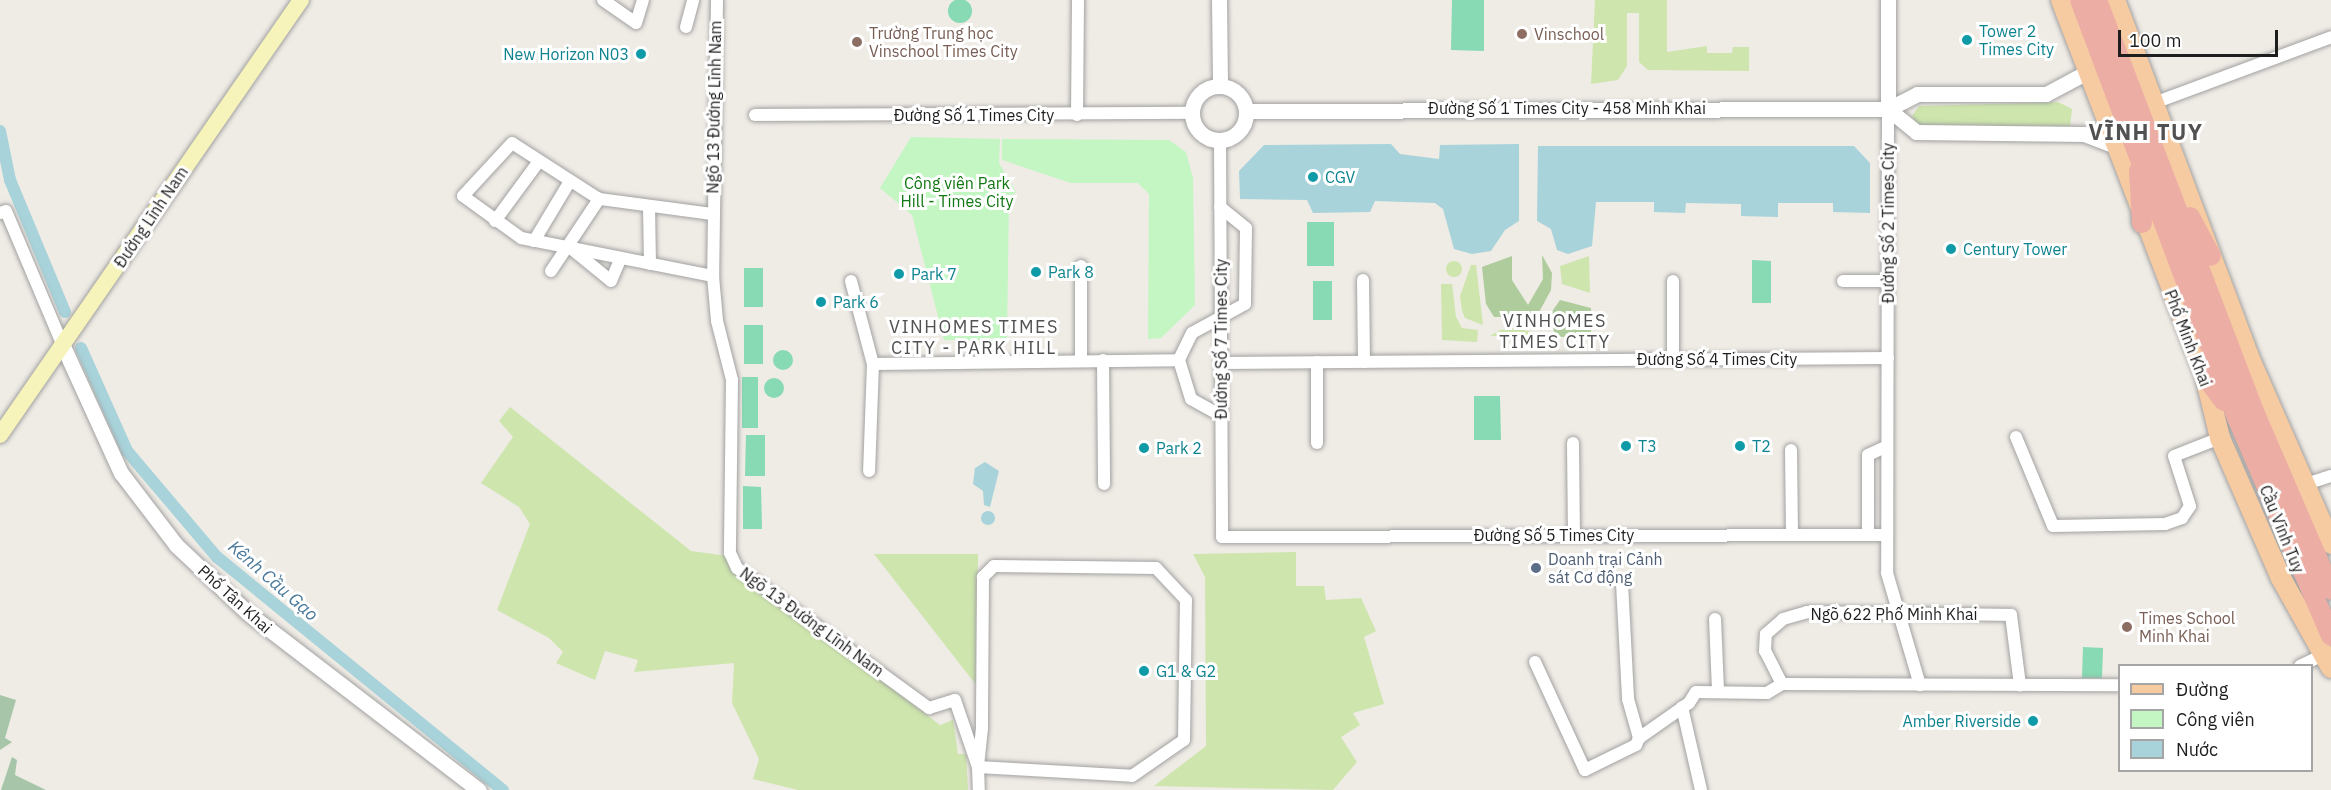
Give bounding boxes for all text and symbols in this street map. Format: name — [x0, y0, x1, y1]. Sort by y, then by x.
scale bar — [2121, 18, 2282, 56]
street label: Ngõ 13 Đường Lĩnh Nam — [703, 20, 725, 194]
place label: Tower 2 Times City — [1979, 21, 2054, 59]
place label: Trường Trung học Vinschool Times City — [869, 23, 1018, 61]
place label: Vinschool — [1534, 24, 1604, 44]
marker: Vinschool — [1515, 27, 1529, 41]
text: 100 m — [2129, 29, 2181, 52]
marker: Tower 2 Times City — [1960, 33, 1974, 47]
marker: Trường Trung học Vinschool Times City — [850, 35, 864, 49]
place label: New Horizon N03 — [503, 44, 629, 64]
marker: New Horizon N03 — [634, 47, 648, 61]
street label: Đường Số 1 Times City - 458 Minh Khai — [1428, 98, 1706, 118]
street label: Đường Số 1 Times City — [894, 105, 1054, 125]
district label: VĨNH TUY — [2088, 119, 2204, 145]
street label: Đường Số 2 Times City — [1878, 143, 1898, 303]
street label: Đường Lĩnh Nam — [110, 163, 192, 271]
place label: CGV — [1325, 167, 1355, 187]
marker: CGV — [1306, 170, 1320, 184]
park label: Công viên Park Hill - Times City — [901, 173, 1013, 211]
place label: Century Tower — [1963, 239, 2067, 259]
marker: Century Tower — [1944, 242, 1958, 256]
street label: Đường Số 7 Times City — [1211, 259, 1231, 419]
place label: Park 8 — [1048, 262, 1094, 282]
place label: Park 7 — [911, 264, 957, 284]
marker: Park 8 — [1029, 265, 1043, 279]
marker: Park 7 — [892, 267, 906, 281]
street label: Phố Minh Khai — [2161, 287, 2215, 389]
place label: Park 6 — [833, 292, 879, 312]
marker: Park 6 — [814, 295, 828, 309]
district label: VINHOMES TIMES CITY — [1499, 311, 1611, 354]
district label: VINHOMES TIMES CITY - PARK HILL — [889, 317, 1059, 360]
street label: Đường Số 4 Times City — [1637, 349, 1797, 369]
place label: T3 — [1638, 436, 1657, 456]
place label: T2 — [1752, 436, 1771, 456]
place label: Park 2 — [1156, 438, 1202, 458]
marker: T3 — [1619, 439, 1633, 453]
marker: T2 — [1733, 439, 1747, 453]
marker: Park 2 — [1137, 441, 1151, 455]
street label: Cầu Vĩnh Tuy — [2256, 482, 2308, 576]
street label: Đường Số 5 Times City — [1474, 525, 1634, 545]
water label: Kênh Cầu Gạo — [224, 536, 322, 626]
place label: Doanh trại Cảnh sát Cơ động — [1548, 549, 1663, 587]
street label: Phố Tân Khai — [194, 561, 276, 637]
marker: Doanh trại Cảnh sát Cơ động — [1529, 561, 1543, 575]
street label: Ngõ 13 Đường Lĩnh Nam — [736, 563, 888, 681]
street label: Ngõ 622 Phố Minh Khai — [1810, 604, 1978, 624]
place label: Times School Minh Khai — [2139, 608, 2235, 646]
marker: Times School Minh Khai — [2120, 620, 2134, 634]
place label: G1 & G2 — [1156, 661, 1216, 681]
marker: G1 & G2 — [1137, 664, 1151, 678]
legend — [2118, 664, 2313, 772]
text: Đường — [2176, 678, 2228, 701]
text: Công viên — [2176, 708, 2255, 731]
place label: Amber Riverside — [1903, 711, 2021, 731]
marker: Amber Riverside — [2026, 714, 2040, 728]
text: Nước — [2176, 738, 2218, 761]

